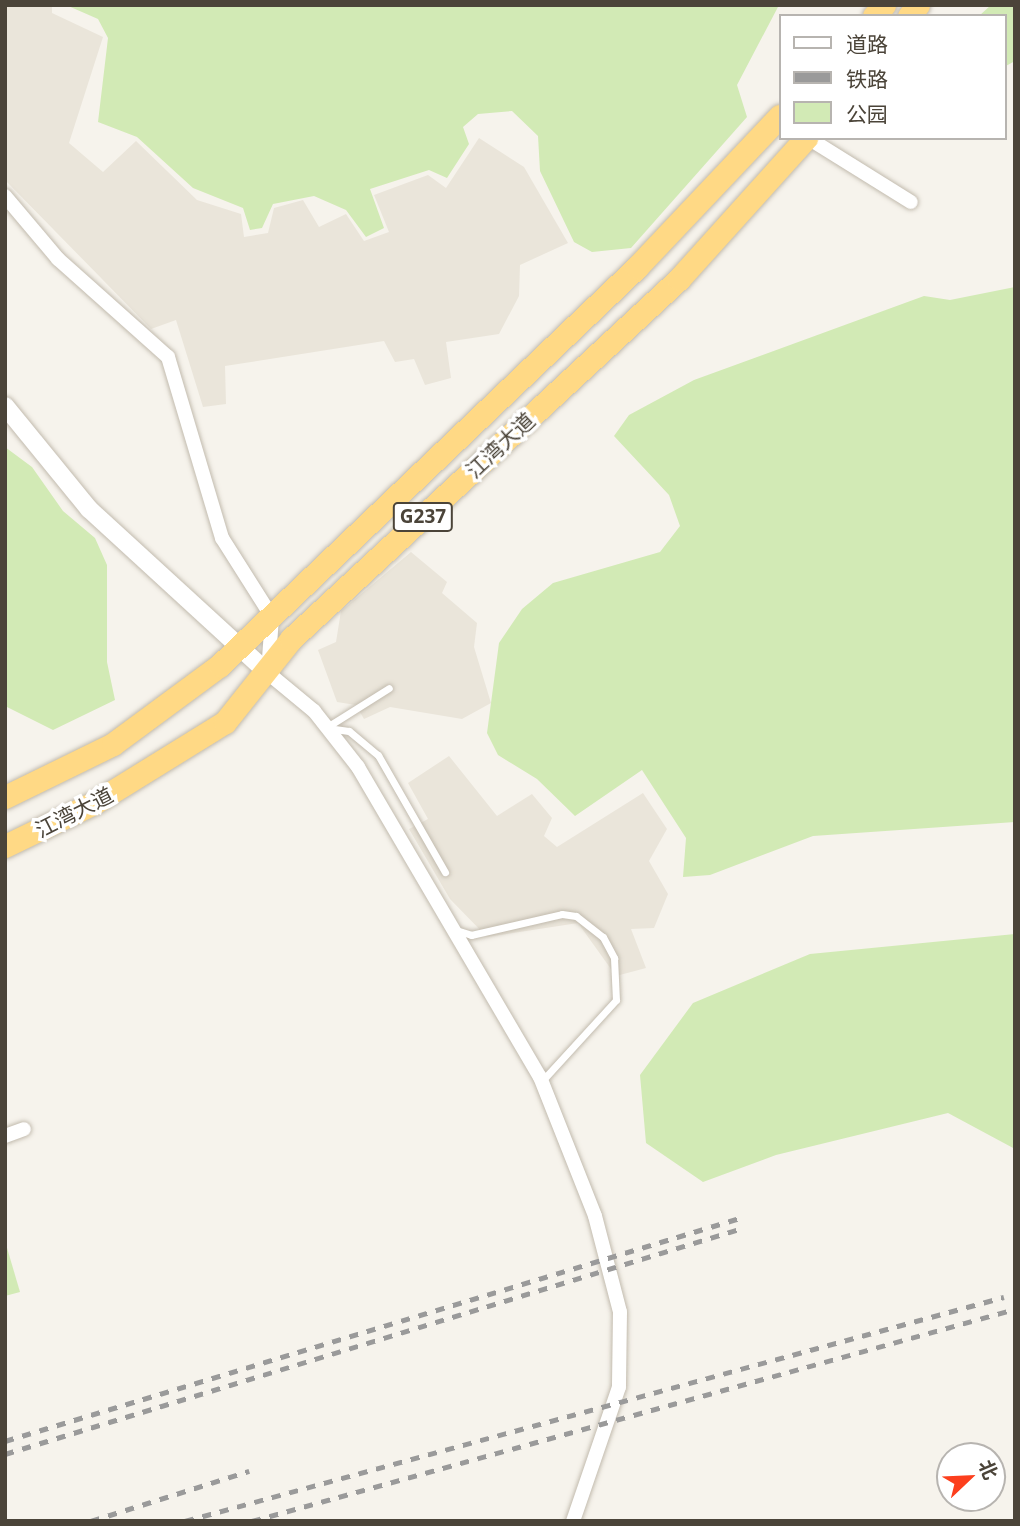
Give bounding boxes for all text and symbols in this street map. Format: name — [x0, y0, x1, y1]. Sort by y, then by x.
legend — [778, 14, 1006, 140]
text: 道路 — [846, 30, 888, 58]
text: 铁路 — [846, 65, 888, 93]
text: 公园 — [846, 100, 888, 128]
street label: 江湾大道 — [461, 407, 539, 483]
road number: G237 — [392, 502, 454, 532]
street label: 江湾大道 — [31, 782, 117, 842]
north arrow — [936, 1442, 1006, 1512]
text: 北 — [973, 1456, 1004, 1483]

